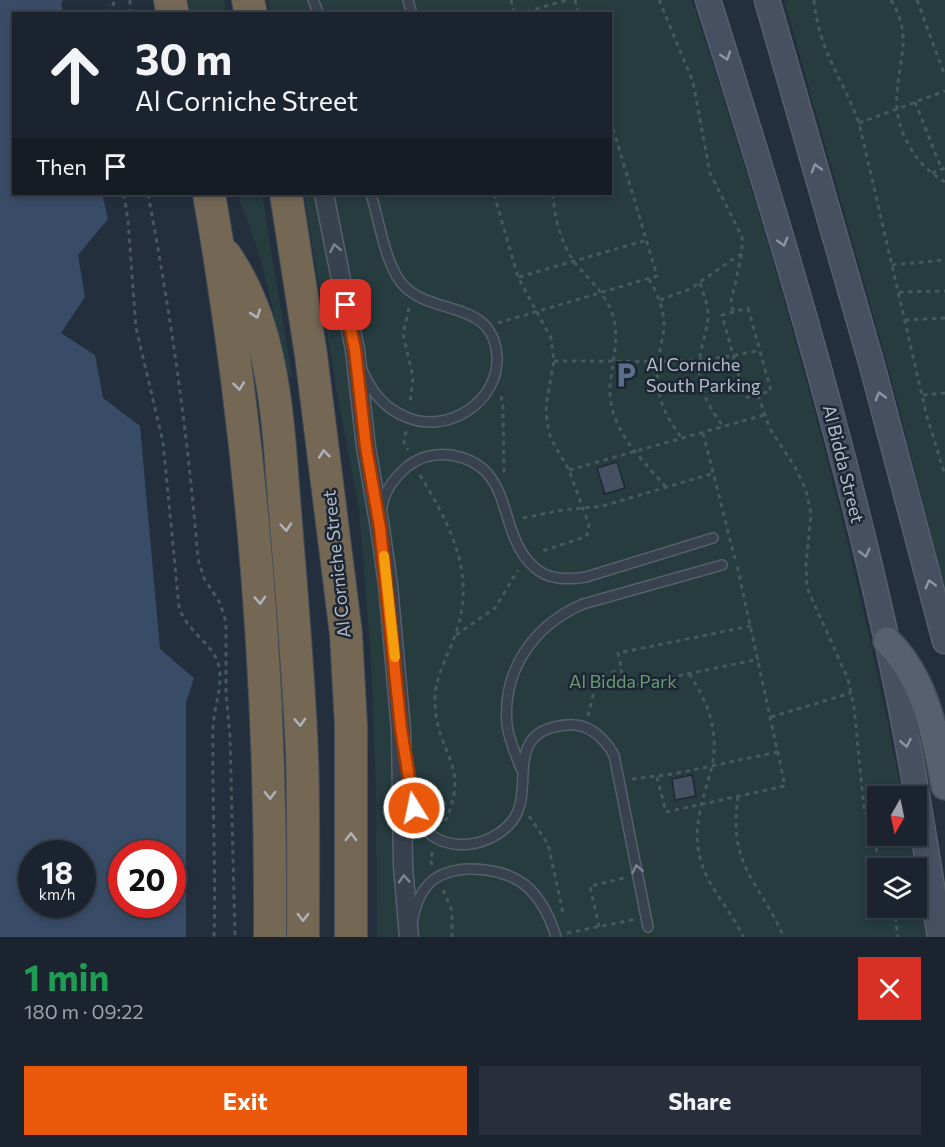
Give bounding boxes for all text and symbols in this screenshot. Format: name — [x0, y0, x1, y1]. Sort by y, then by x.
text: 30 m — [135, 32, 232, 84]
icon: ahead — [36, 36, 114, 114]
one-way arrow — [719, 50, 731, 61]
text: Al Corniche Street — [135, 84, 358, 117]
icon: arrive — [99, 150, 132, 183]
text: Then — [36, 153, 87, 180]
one-way arrow — [811, 163, 823, 174]
one-way arrow — [776, 236, 788, 247]
one-way arrow — [329, 243, 342, 253]
pin — [320, 279, 371, 330]
icon: arrive — [329, 288, 362, 321]
one-way arrow — [249, 308, 261, 319]
place label: Al Corniche South Parking — [646, 353, 761, 396]
parking icon: Al Corniche South Parking — [611, 360, 641, 390]
one-way arrow — [232, 381, 244, 390]
one-way arrow — [875, 391, 887, 402]
street label: Al Bidda Street — [819, 402, 869, 525]
one-way arrow — [318, 449, 331, 459]
street label: Al Corniche Street — [317, 489, 355, 639]
one-way arrow — [279, 523, 292, 532]
one-way arrow — [857, 547, 870, 557]
one-way arrow — [925, 580, 937, 590]
one-way arrow — [253, 596, 266, 605]
park label: Al Bidda Park — [569, 670, 677, 692]
one-way arrow — [294, 717, 307, 726]
one-way arrow — [899, 738, 912, 748]
position arrow — [382, 776, 446, 840]
north arrow — [867, 786, 927, 846]
map controls — [867, 786, 927, 918]
one-way arrow — [264, 791, 276, 800]
one-way arrow — [345, 832, 357, 841]
speed limit sign: 20 — [108, 840, 186, 918]
text: 18 — [41, 853, 73, 890]
button: layers — [867, 858, 927, 918]
one-way arrow — [631, 865, 644, 875]
one-way arrow — [398, 874, 411, 883]
text: km/h — [39, 885, 75, 903]
one-way arrow — [297, 912, 309, 921]
text: 1 min — [24, 954, 109, 998]
button: close — [858, 957, 921, 1020]
text: 180 m · 09:22 — [24, 999, 144, 1023]
button: Exit — [24, 1066, 467, 1135]
button: Share — [479, 1066, 921, 1135]

